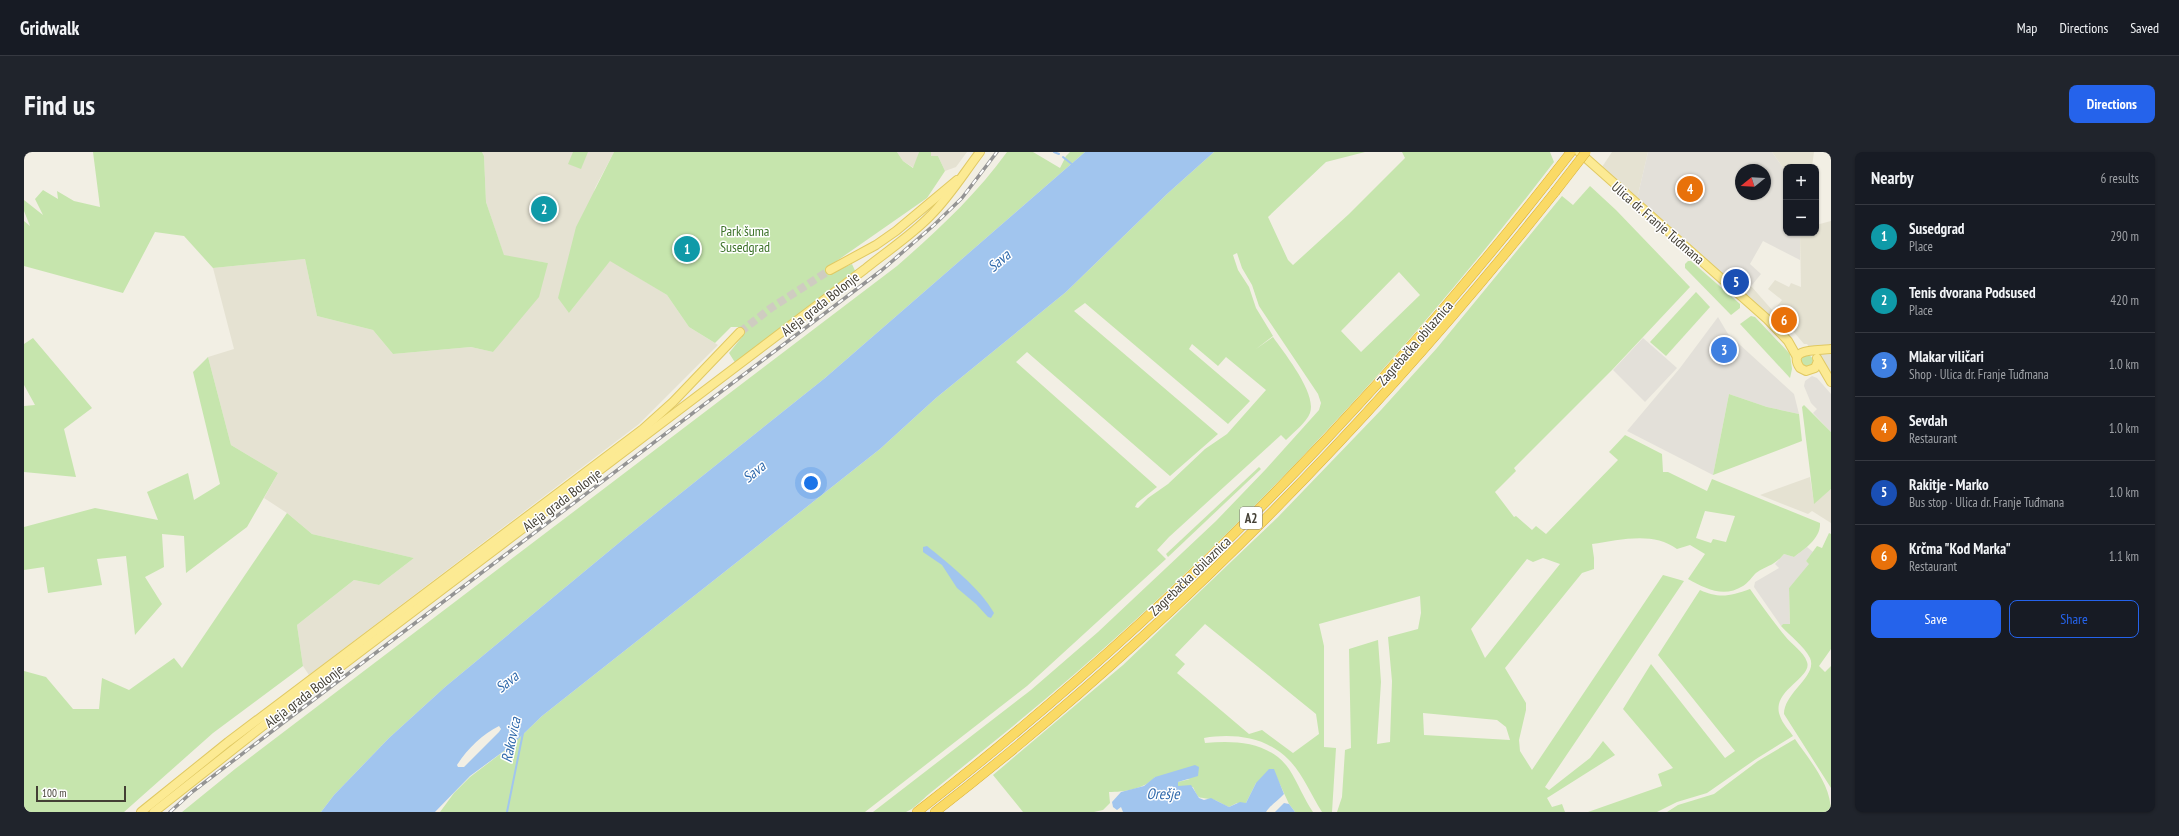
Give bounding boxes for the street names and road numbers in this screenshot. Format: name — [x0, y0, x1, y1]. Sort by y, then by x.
street label: Ulica dr. Franje Tuđmana — [1608, 178, 1708, 268]
street label: Aleja grada Bolonje — [777, 268, 863, 340]
street label: Zagrebačka obilaznica — [1373, 297, 1457, 389]
street label: Aleja grada Bolonje — [519, 464, 605, 536]
road number: A2 — [1240, 507, 1262, 529]
street label: Zagrebačka obilaznica — [1145, 532, 1235, 620]
street label: Aleja grada Bolonje — [261, 660, 347, 732]

